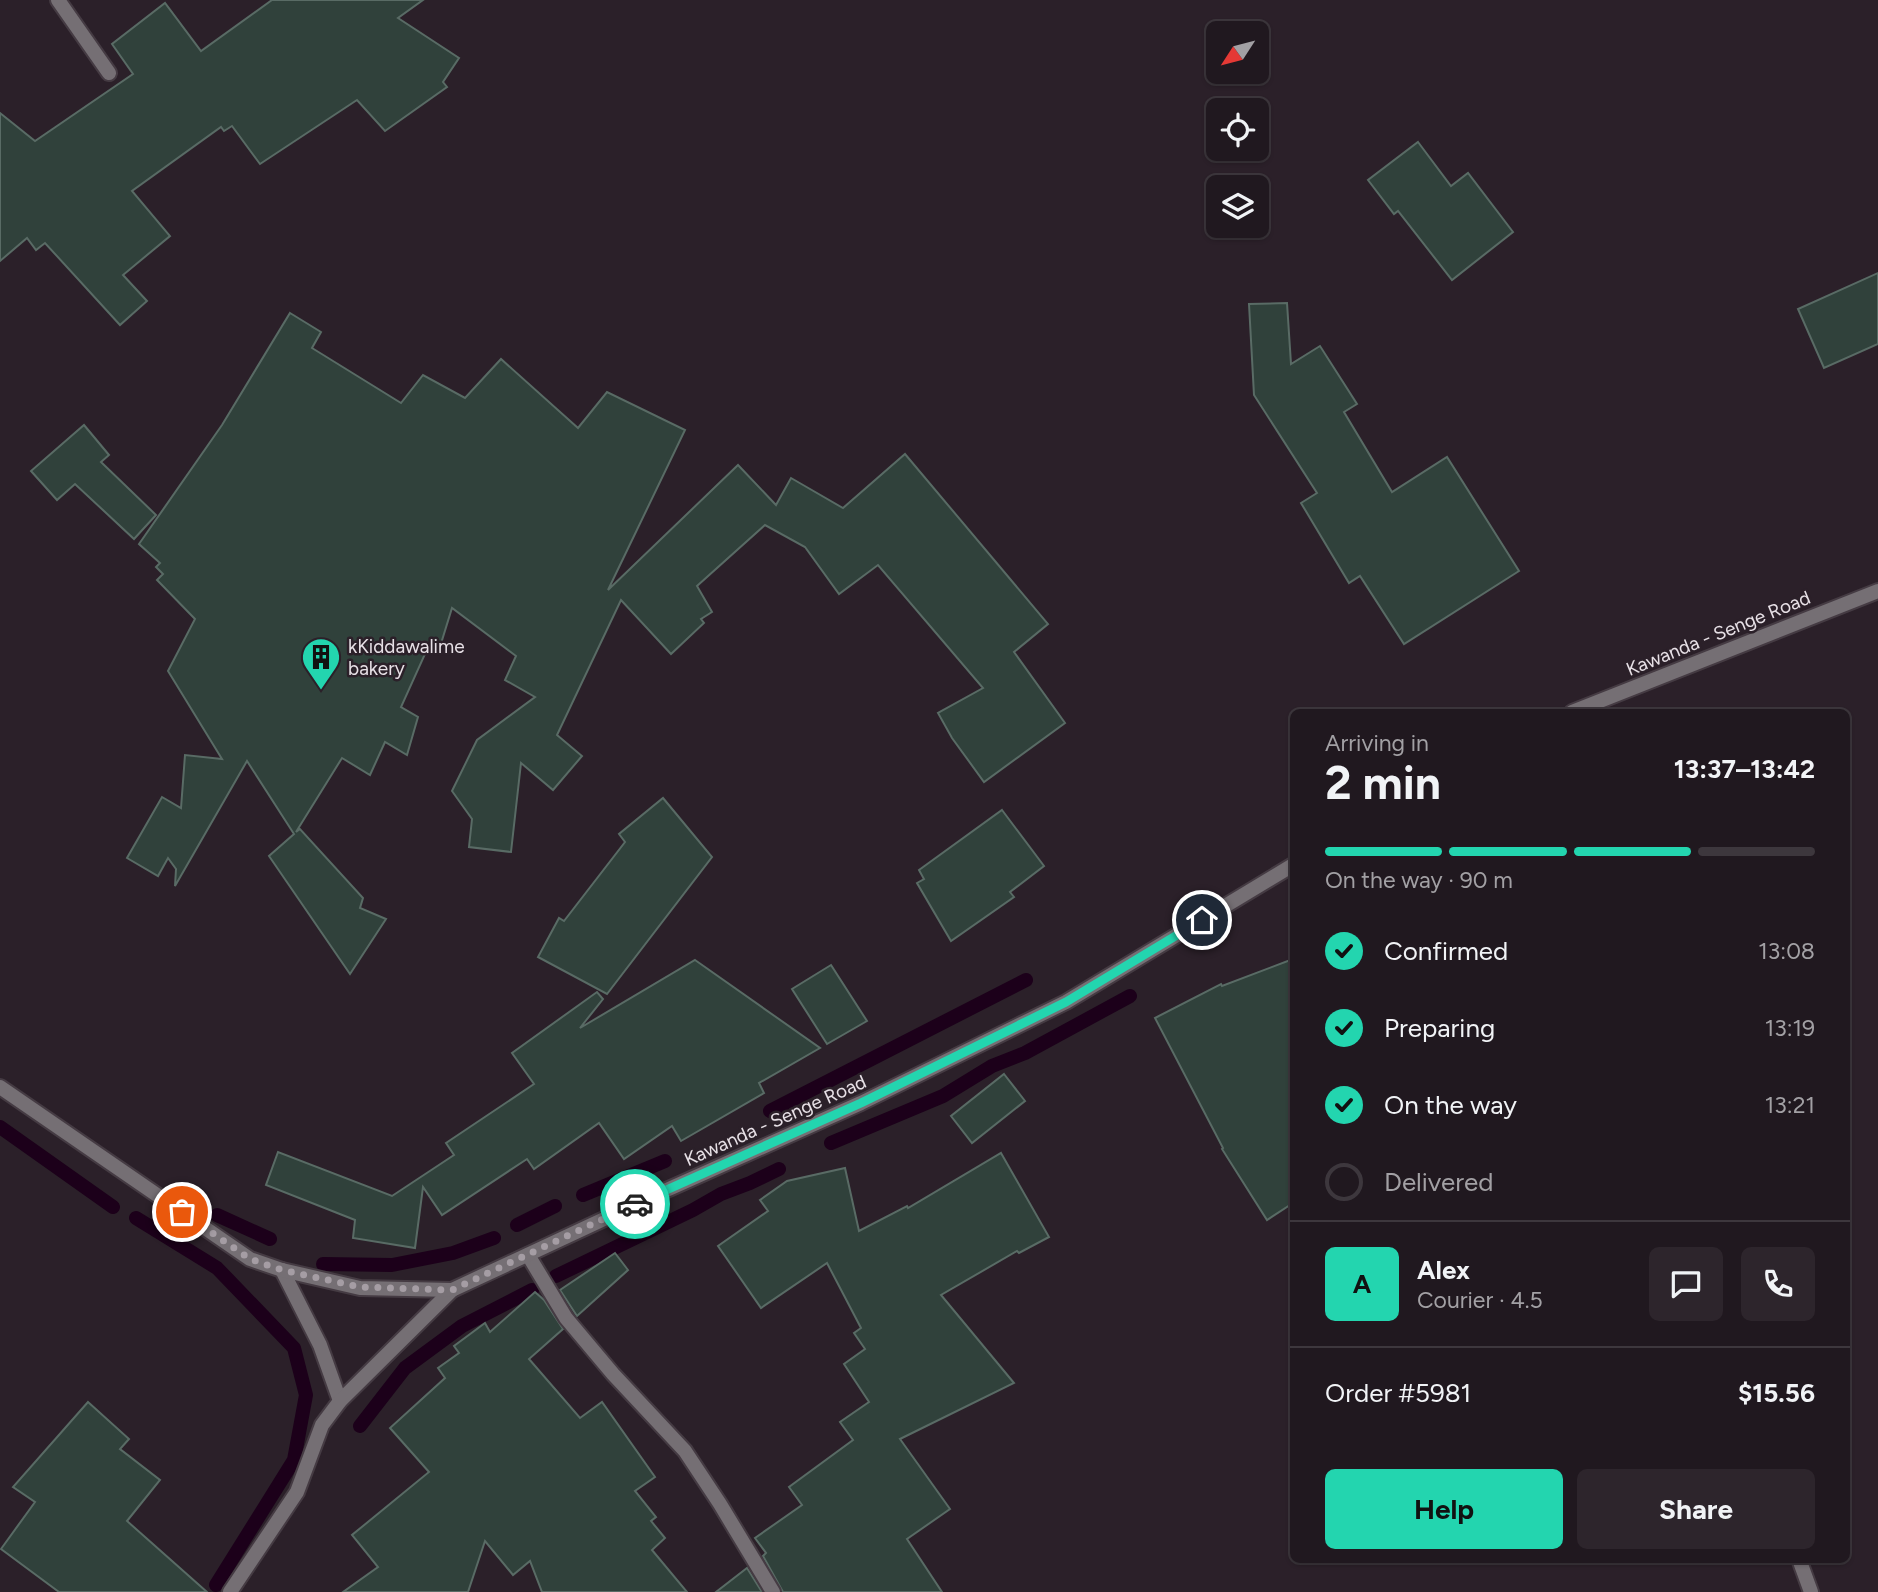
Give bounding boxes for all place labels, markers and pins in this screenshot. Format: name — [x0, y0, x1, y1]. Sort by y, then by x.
place label: kKiddawalime bakery — [348, 635, 465, 680]
building icon: kKiddawalime bakery — [300, 636, 342, 691]
pin — [1172, 890, 1232, 950]
pin — [152, 1182, 212, 1242]

